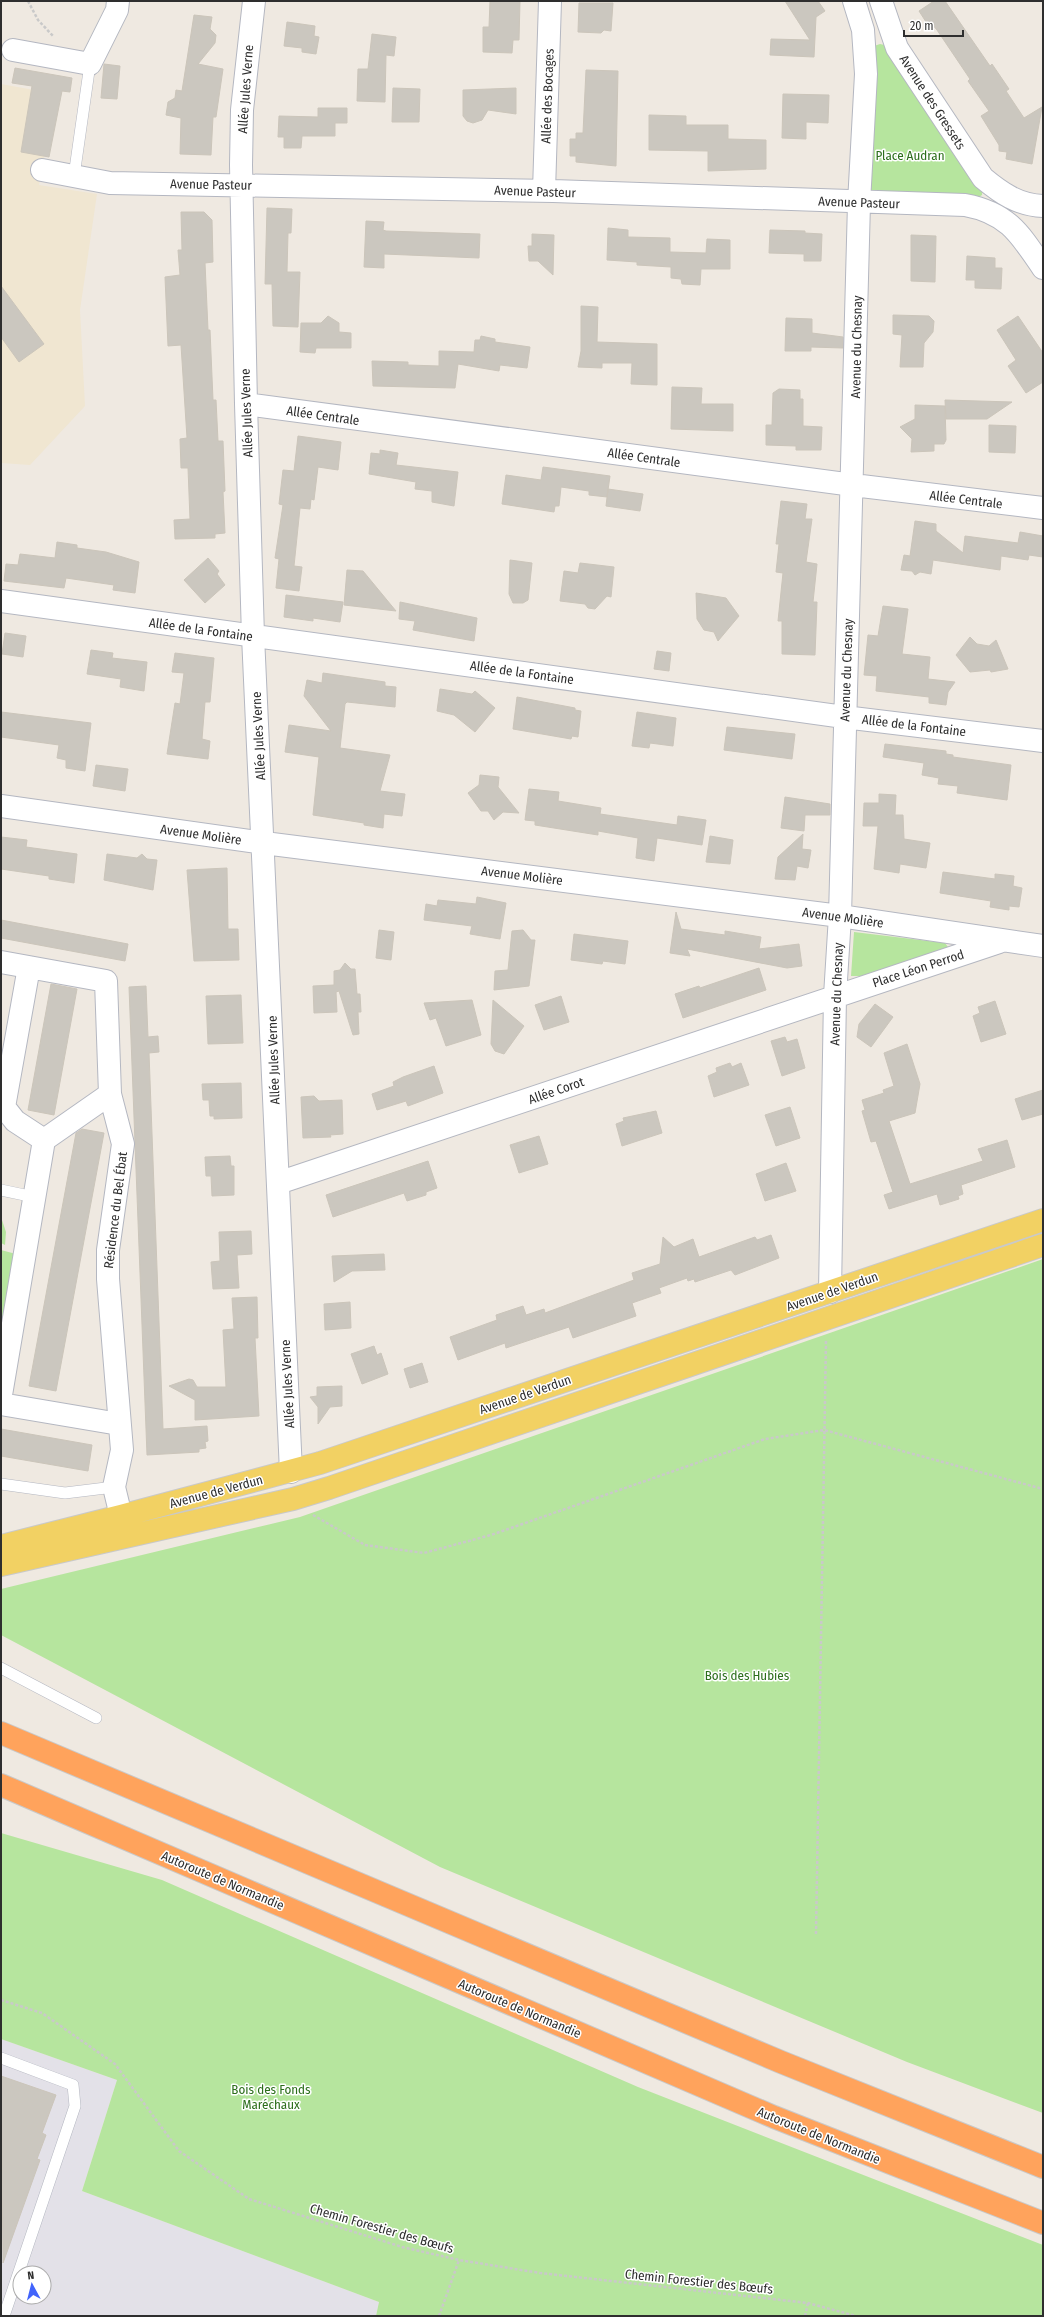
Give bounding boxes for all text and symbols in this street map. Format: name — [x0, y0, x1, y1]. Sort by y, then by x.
scale bar — [904, 12, 963, 38]
text: 20 m — [910, 19, 934, 33]
street label: Allée Jules Verne — [235, 44, 256, 134]
street label: Allée des Bocages — [538, 48, 557, 144]
street label: Avenue des Gressets — [897, 52, 969, 153]
park label: Place Audran — [875, 148, 945, 163]
street label: Avenue Pasteur — [170, 176, 253, 193]
street label: Avenue Pasteur — [494, 183, 577, 200]
street label: Avenue Pasteur — [818, 194, 901, 211]
street label: Avenue du Chesnay — [848, 295, 865, 399]
street label: Allée Jules Verne — [237, 368, 256, 458]
street label: Allée Centrale — [285, 403, 360, 428]
street label: Allée Centrale — [606, 445, 681, 470]
street label: Allée Centrale — [929, 488, 1003, 511]
street label: Allée de la Fontaine — [148, 615, 254, 644]
street label: Avenue du Chesnay — [837, 618, 856, 722]
street label: Allée de la Fontaine — [469, 658, 575, 687]
street label: Allée Jules Verne — [249, 691, 268, 781]
street label: Allée de la Fontaine — [861, 712, 967, 739]
street label: Avenue Molière — [159, 821, 243, 848]
street label: Avenue Molière — [480, 863, 564, 888]
street label: Avenue Molière — [801, 904, 885, 931]
street label: Avenue du Chesnay — [827, 942, 846, 1046]
street label: Place Léon Perrod — [871, 947, 966, 990]
street label: Allée Jules Verne — [264, 1015, 283, 1105]
street label: Allée Corot — [526, 1074, 587, 1107]
street label: Résidence du Bel Ébat — [101, 1150, 130, 1269]
street label: Avenue de Verdun — [784, 1269, 880, 1314]
street label: Allée Jules Verne — [278, 1339, 297, 1429]
street label: Avenue de Verdun — [477, 1372, 573, 1417]
street label: Avenue de Verdun — [168, 1472, 264, 1511]
park label: Bois des Hubies — [705, 1668, 790, 1683]
street label: Autoroute de Normandie — [159, 1848, 286, 1913]
street label: Autoroute de Normandie — [456, 1976, 583, 2041]
park label: Bois des Fonds Maréchaux — [231, 2082, 311, 2112]
street label: Autoroute de Normandie — [755, 2104, 883, 2167]
street label: Chemin Forestier des Bœufs — [308, 2201, 456, 2256]
north arrow — [12, 2265, 52, 2305]
street label: Chemin Forestier des Bœufs — [624, 2266, 774, 2297]
text: N — [27, 2269, 35, 2282]

